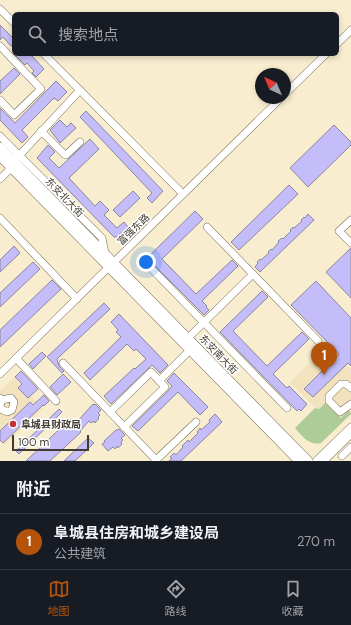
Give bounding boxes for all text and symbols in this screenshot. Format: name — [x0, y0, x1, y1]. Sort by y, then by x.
search box — [12, 12, 339, 56]
icon: search — [26, 23, 48, 45]
text: 搜索地点 — [58, 25, 118, 45]
north arrow — [255, 68, 291, 104]
street label: 东安北大街 — [43, 175, 87, 220]
street label: 富强东路 — [114, 211, 152, 248]
your location — [136, 252, 156, 272]
street label: 东安南大街 — [197, 332, 241, 377]
pin: 1 — [311, 342, 337, 375]
place label: 阜城县财政局 — [21, 418, 81, 431]
marker: 阜城县财政局 — [8, 419, 18, 429]
scale bar — [12, 433, 89, 452]
text: 100 m — [18, 435, 49, 449]
text: 附近 — [16, 478, 50, 500]
text: 阜城县住房和城乡建设局 — [54, 523, 219, 543]
text: 1 — [27, 533, 31, 550]
text: 270 m — [297, 533, 335, 550]
text: 公共建筑 — [54, 545, 106, 562]
tab: 地图 — [48, 578, 70, 618]
tab: 路线 — [165, 578, 187, 618]
tab: 收藏 — [282, 578, 304, 618]

